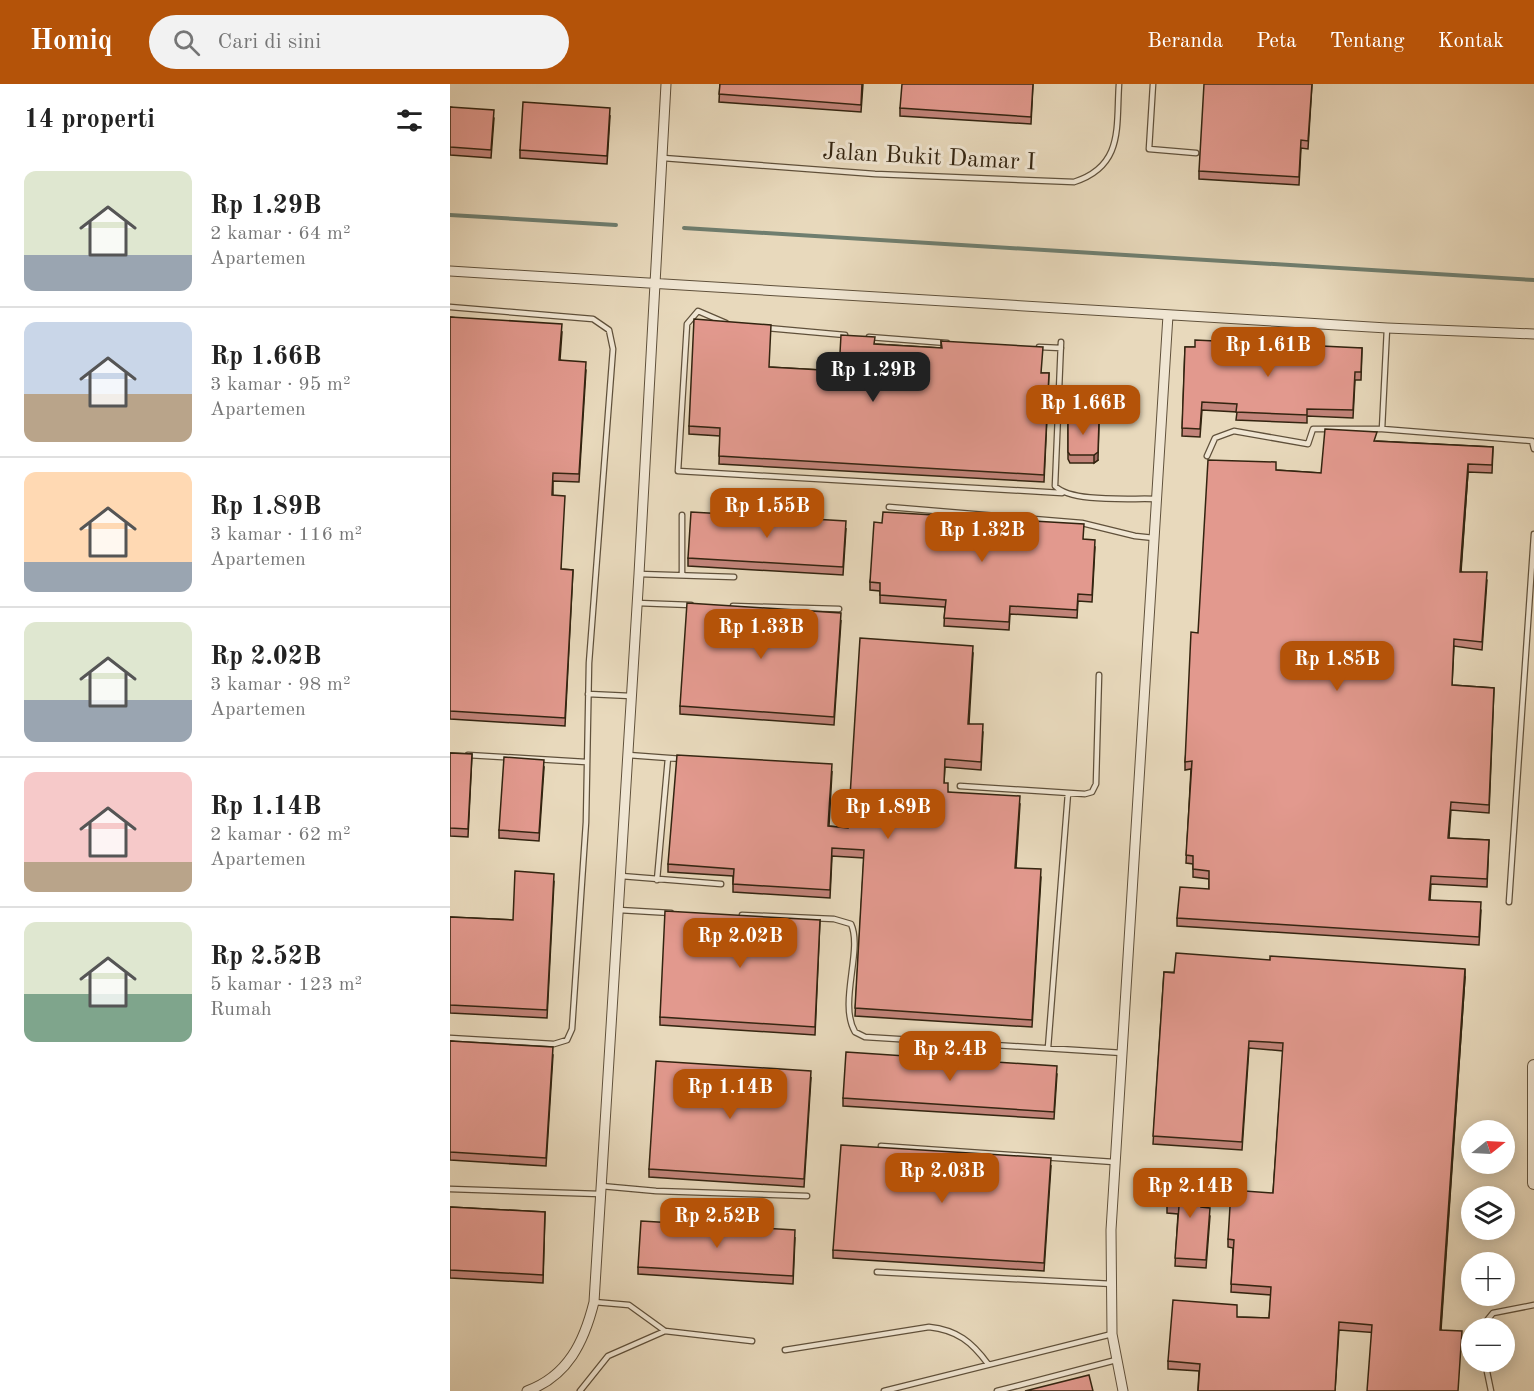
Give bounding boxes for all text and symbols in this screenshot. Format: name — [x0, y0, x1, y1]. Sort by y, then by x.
search box — [149, 15, 569, 69]
icon: search — [170, 26, 203, 59]
text: Homiq — [30, 28, 113, 56]
text: Cari di sini — [218, 31, 321, 53]
text: Beranda — [1147, 31, 1223, 52]
text: Peta — [1256, 31, 1297, 52]
text: Tentang — [1330, 31, 1405, 52]
text: Kontak — [1438, 31, 1504, 52]
icon: filters — [393, 104, 426, 137]
text: 14 properti — [24, 107, 155, 133]
street label: Jalan Bukit Damar I — [822, 140, 1036, 176]
text: Rp 1.29B — [210, 193, 321, 219]
icon: home — [72, 195, 144, 267]
text: 2 kamar · 64 m² — [210, 224, 351, 244]
text: Apartemen — [210, 249, 306, 269]
pin: Rp 1.61B — [1206, 327, 1330, 378]
text: Rp 1.61B — [1225, 336, 1311, 356]
text: Rp 1.66B — [210, 344, 321, 370]
icon: home — [72, 346, 144, 418]
pin: Rp 1.29B — [811, 352, 935, 403]
text: Rp 1.29B — [830, 361, 916, 381]
text: 3 kamar · 95 m² — [210, 375, 351, 395]
pin: Rp 1.66B — [1021, 385, 1145, 436]
text: Rp 1.66B — [1040, 394, 1126, 414]
text: Apartemen — [210, 400, 306, 420]
pin: Rp 1.55B — [705, 488, 829, 539]
text: Rp 1.89B — [210, 494, 321, 520]
icon: home — [72, 496, 144, 568]
text: Rp 1.55B — [724, 497, 810, 517]
pin: Rp 1.32B — [920, 512, 1044, 563]
text: Rp 1.32B — [939, 521, 1025, 541]
text: 3 kamar · 116 m² — [210, 525, 362, 545]
text: Apartemen — [210, 550, 306, 570]
pin: Rp 1.33B — [699, 609, 823, 660]
text: Rp 1.33B — [718, 618, 804, 638]
pin: Rp 1.85B — [1275, 641, 1399, 692]
text: Rp 2.02B — [210, 644, 321, 670]
icon: home — [72, 646, 144, 718]
text: Rp 1.85B — [1294, 650, 1380, 670]
text: 3 kamar · 98 m² — [210, 675, 351, 695]
text: Apartemen — [210, 700, 306, 720]
pin: Rp 1.89B — [826, 789, 950, 840]
text: Rp 1.14B — [210, 794, 321, 820]
icon: home — [72, 796, 144, 868]
text: Rp 1.89B — [845, 798, 931, 818]
text: 2 kamar · 62 m² — [210, 825, 351, 845]
text: Apartemen — [210, 850, 306, 870]
pin: Rp 2.02B — [678, 918, 802, 969]
text: Rp 2.02B — [697, 927, 783, 947]
text: Rp 2.52B — [210, 944, 321, 970]
icon: home — [72, 946, 144, 1018]
text: 5 kamar · 123 m² — [210, 975, 362, 995]
text: Rumah — [210, 1000, 272, 1020]
pin: Rp 2.4B — [895, 1031, 1005, 1082]
text: Rp 2.4B — [913, 1040, 987, 1060]
pin: Rp 1.14B — [668, 1069, 792, 1120]
text: Rp 1.14B — [687, 1078, 773, 1098]
north arrow — [1461, 1120, 1515, 1174]
map controls — [1461, 1120, 1515, 1372]
pin: Rp 2.03B — [880, 1153, 1004, 1204]
text: Rp 2.03B — [899, 1162, 985, 1182]
pin: Rp 2.14B — [1128, 1168, 1252, 1219]
text: Rp 2.14B — [1147, 1177, 1233, 1197]
button: layers — [1461, 1186, 1515, 1240]
pin: Rp 2.52B — [655, 1198, 779, 1249]
text: Rp 2.52B — [674, 1207, 760, 1227]
button: + — [1461, 1252, 1515, 1306]
button: − — [1461, 1318, 1515, 1372]

